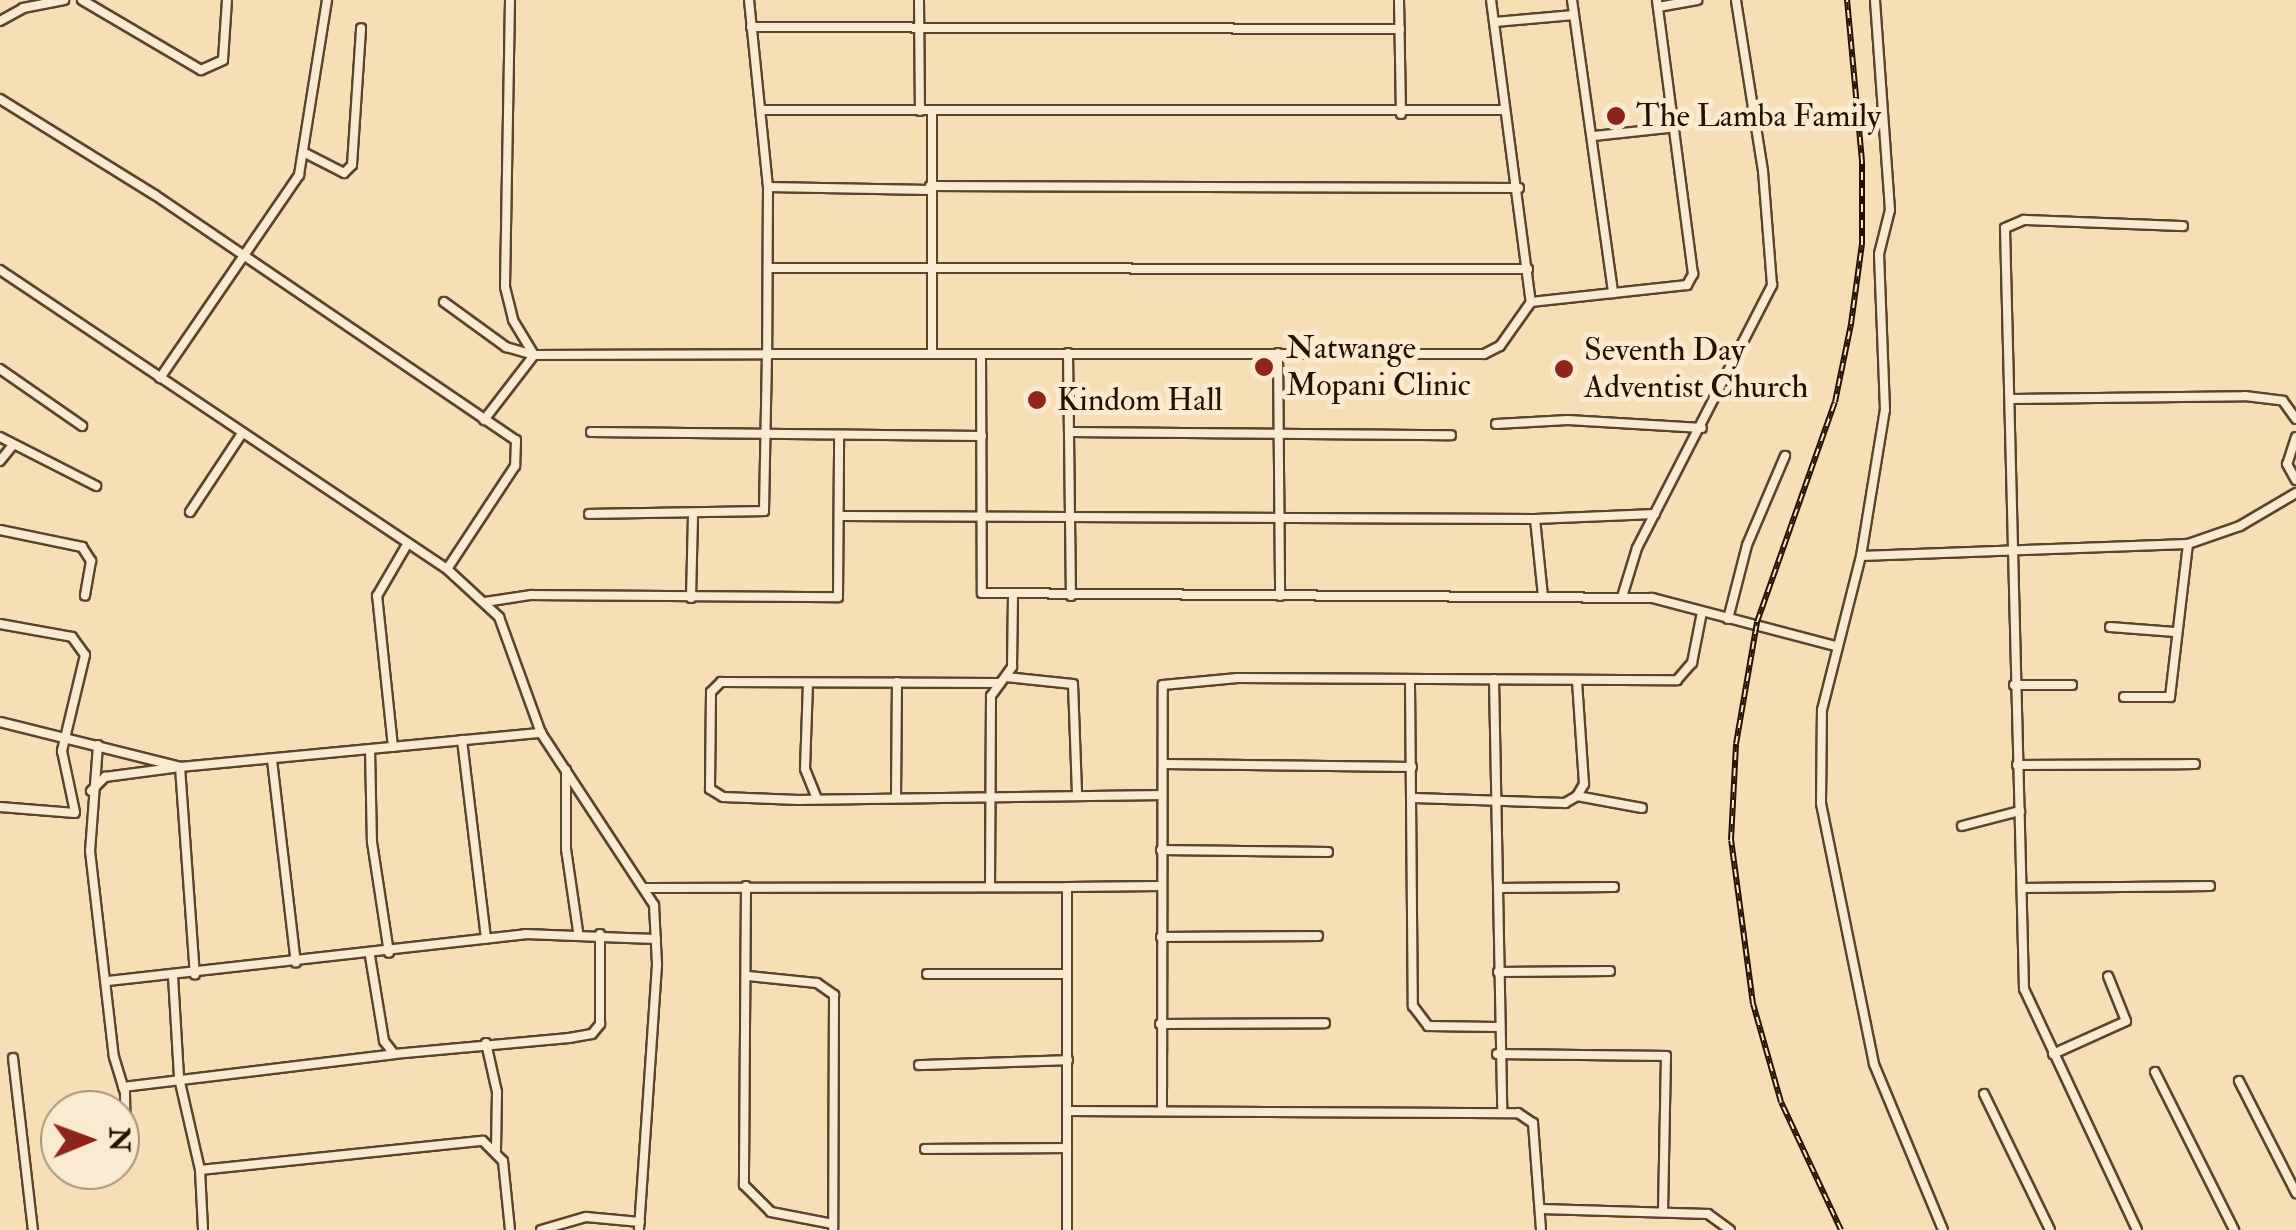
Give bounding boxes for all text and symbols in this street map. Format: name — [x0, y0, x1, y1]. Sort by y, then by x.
place label: The Lamba Family — [1636, 97, 1881, 135]
marker: The Lamba Family — [1605, 105, 1627, 127]
place label: Natwange Mopani Clinic — [1286, 330, 1471, 405]
place label: Seventh Day Adventist Church — [1584, 332, 1808, 407]
marker: Natwange Mopani Clinic — [1251, 354, 1277, 380]
marker: Seventh Day Adventist Church — [1553, 358, 1575, 380]
place label: Kindom Hall — [1057, 381, 1223, 419]
marker: Kindom Hall — [1026, 389, 1048, 411]
north arrow — [40, 1090, 140, 1190]
text: N — [101, 1127, 136, 1152]

